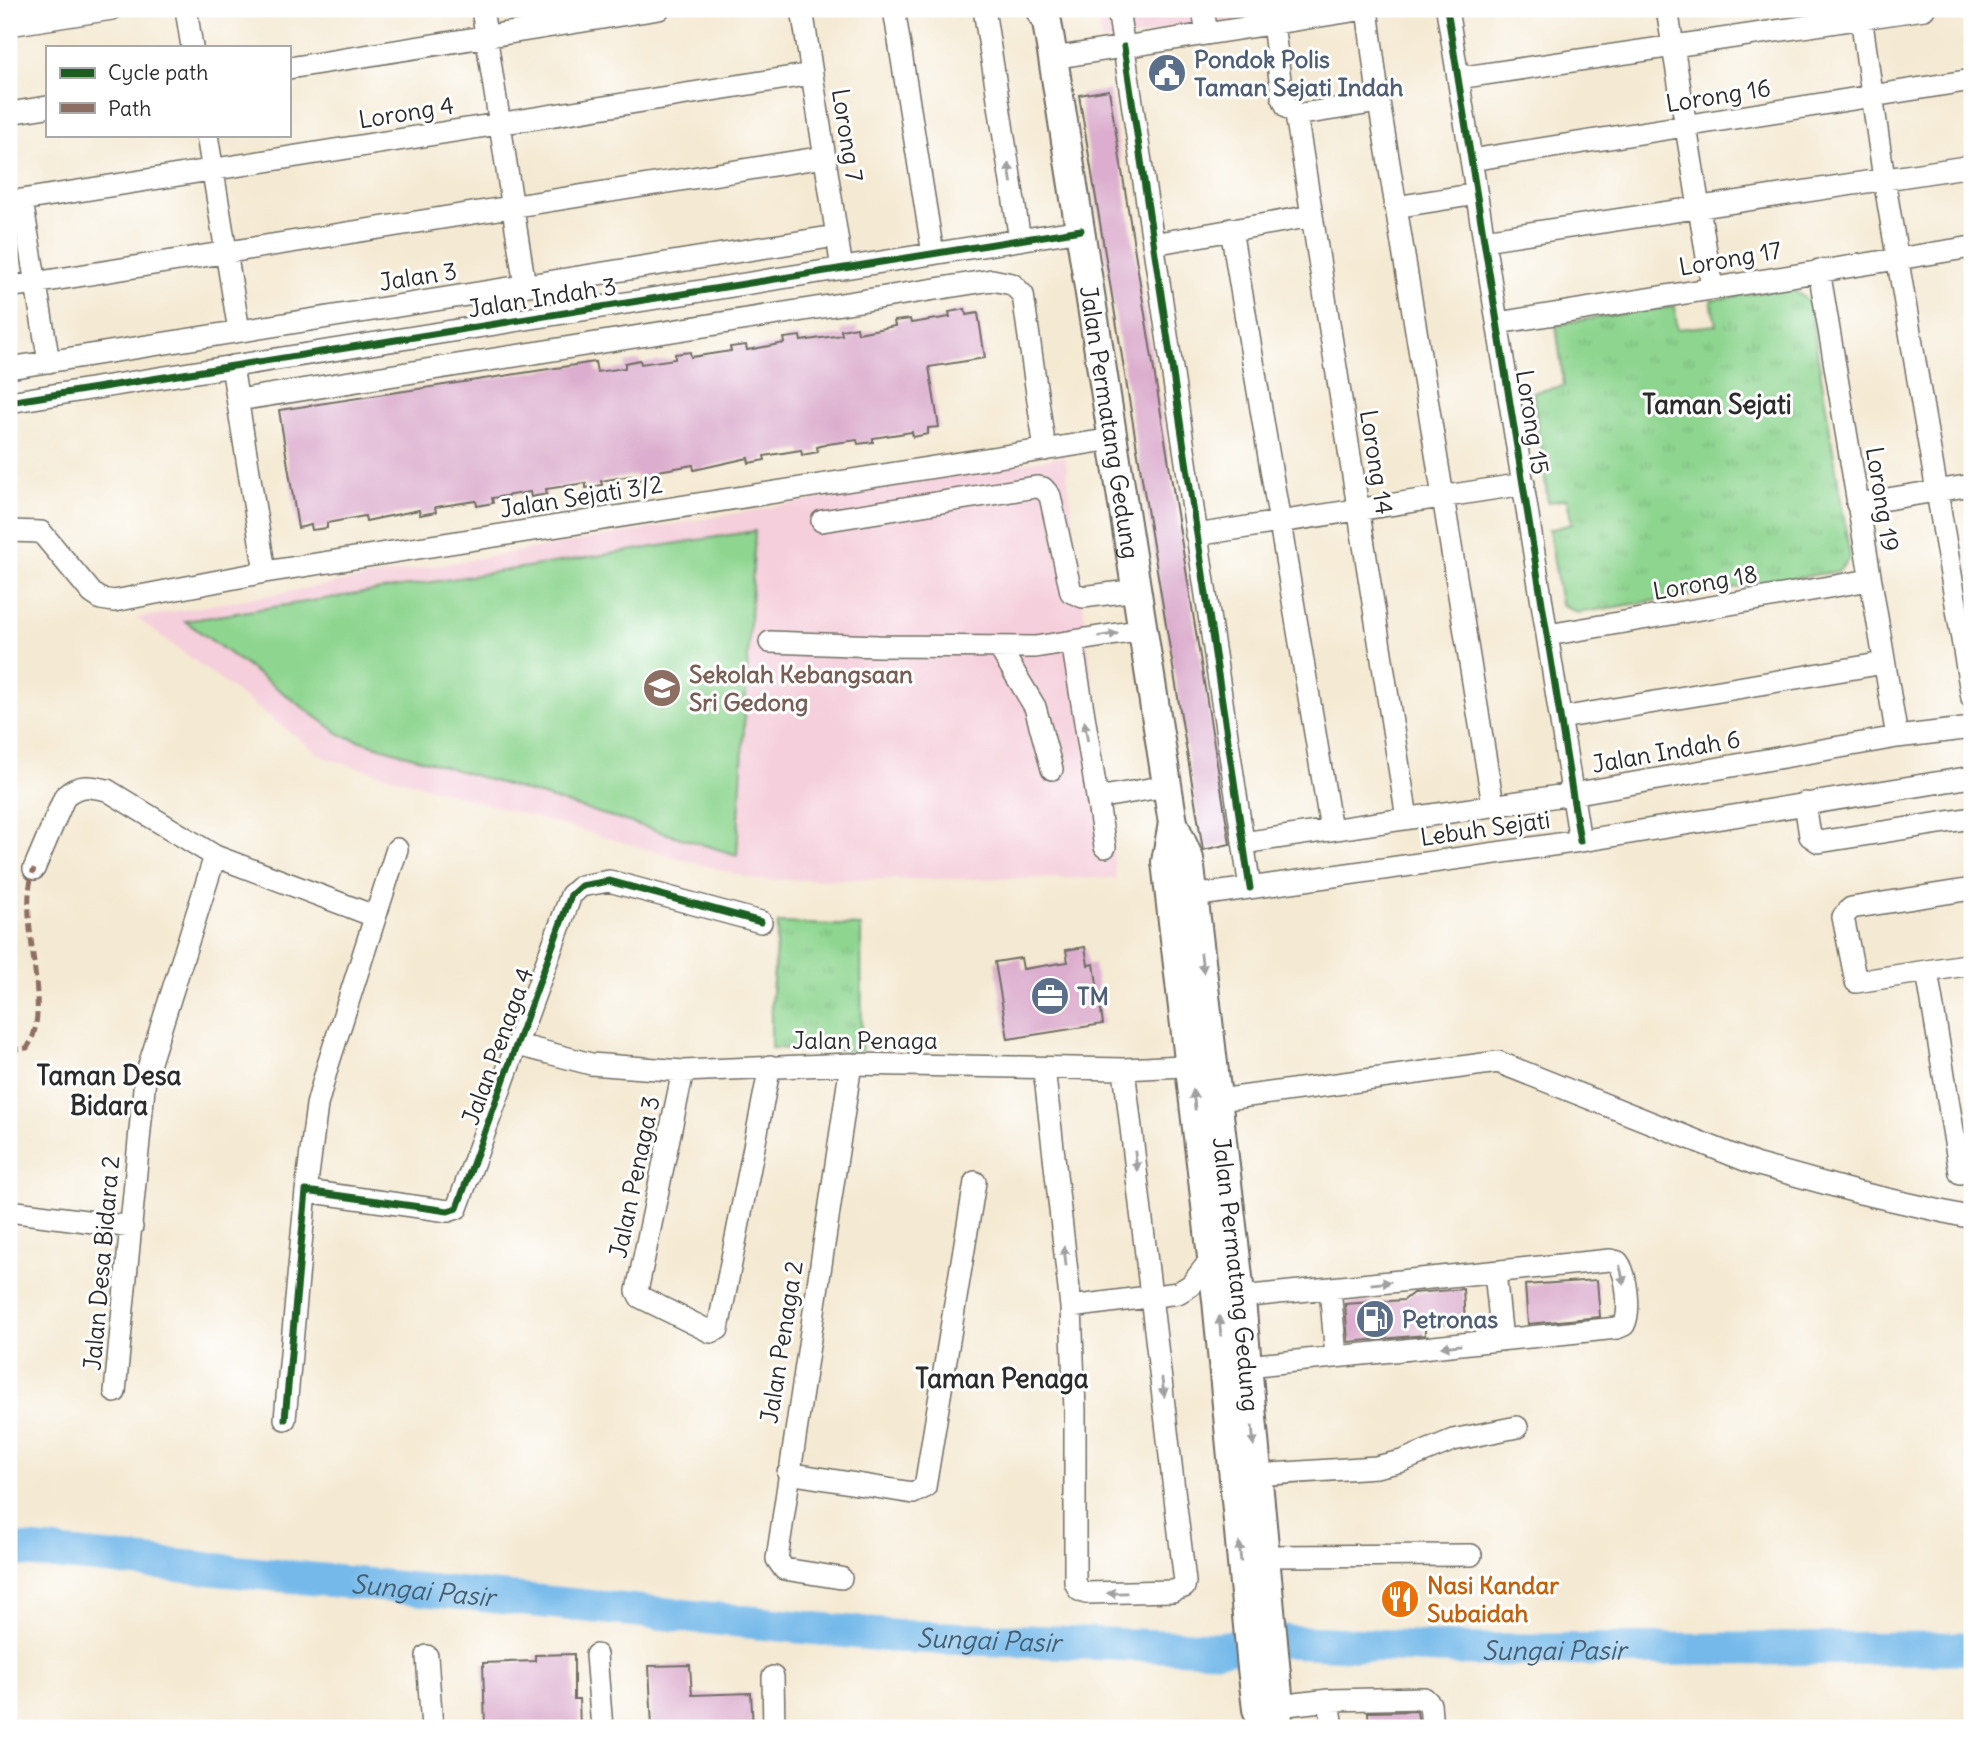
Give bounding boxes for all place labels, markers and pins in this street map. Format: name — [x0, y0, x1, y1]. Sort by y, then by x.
place label: Pondok Polis Taman Sejati Indah — [1194, 44, 1404, 102]
public building icon: Pondok Polis Taman Sejati Indah — [1146, 52, 1188, 94]
place label: Sekolah Kebangsaan Sri Gedong — [689, 659, 913, 717]
school or university icon: Sekolah Kebangsaan Sri Gedong — [641, 667, 683, 709]
office icon: TM — [1029, 975, 1071, 1017]
place label: TM — [1077, 981, 1109, 1011]
fuel station icon: Petronas — [1354, 1298, 1396, 1340]
place label: Petronas — [1402, 1304, 1498, 1334]
place label: Nasi Kandar Subaidah — [1427, 1570, 1559, 1628]
restaurant icon: Nasi Kandar Subaidah — [1379, 1578, 1421, 1620]

